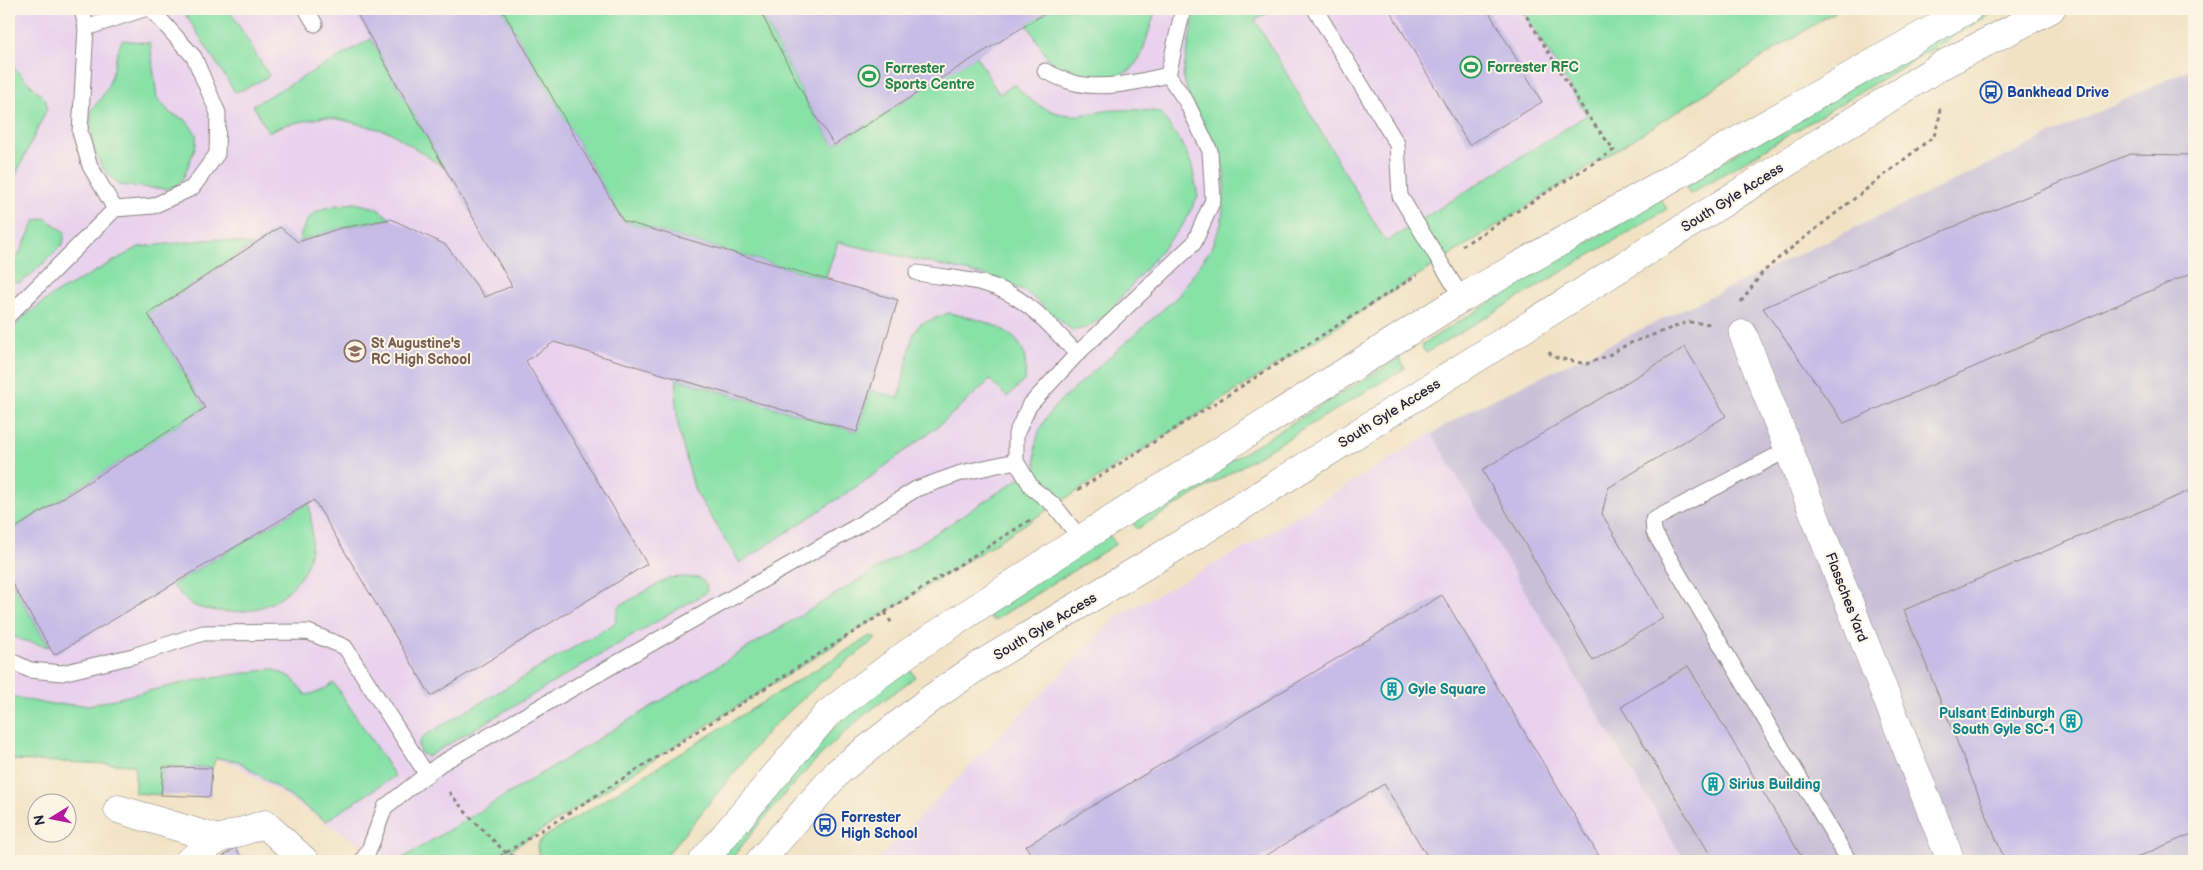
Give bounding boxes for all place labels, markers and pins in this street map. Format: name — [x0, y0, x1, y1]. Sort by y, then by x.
sports icon: Forrester RFC — [1459, 55, 1483, 79]
place label: Forrester RFC — [1487, 59, 1579, 76]
place label: Forrester Sports Centre — [885, 60, 974, 93]
sports icon: Forrester Sports Centre — [857, 64, 881, 88]
bus stop icon: Bankhead Drive — [1979, 80, 2003, 104]
place label: Bankhead Drive — [2007, 84, 2109, 101]
place label: St Augustine's RC High School — [371, 335, 471, 368]
school or university icon: St Augustine's RC High School — [343, 339, 367, 363]
building icon: Gyle Square — [1380, 677, 1404, 701]
place label: Gyle Square — [1408, 681, 1486, 698]
place label: Pulsant Edinburgh South Gyle SC-1 — [1939, 705, 2055, 738]
building icon: Pulsant Edinburgh South Gyle SC-1 — [2059, 709, 2083, 733]
building icon: Sirius Building — [1701, 772, 1725, 796]
place label: Sirius Building — [1729, 776, 1821, 793]
place label: Forrester High School — [841, 809, 917, 842]
bus stop icon: Forrester High School — [813, 813, 837, 837]

